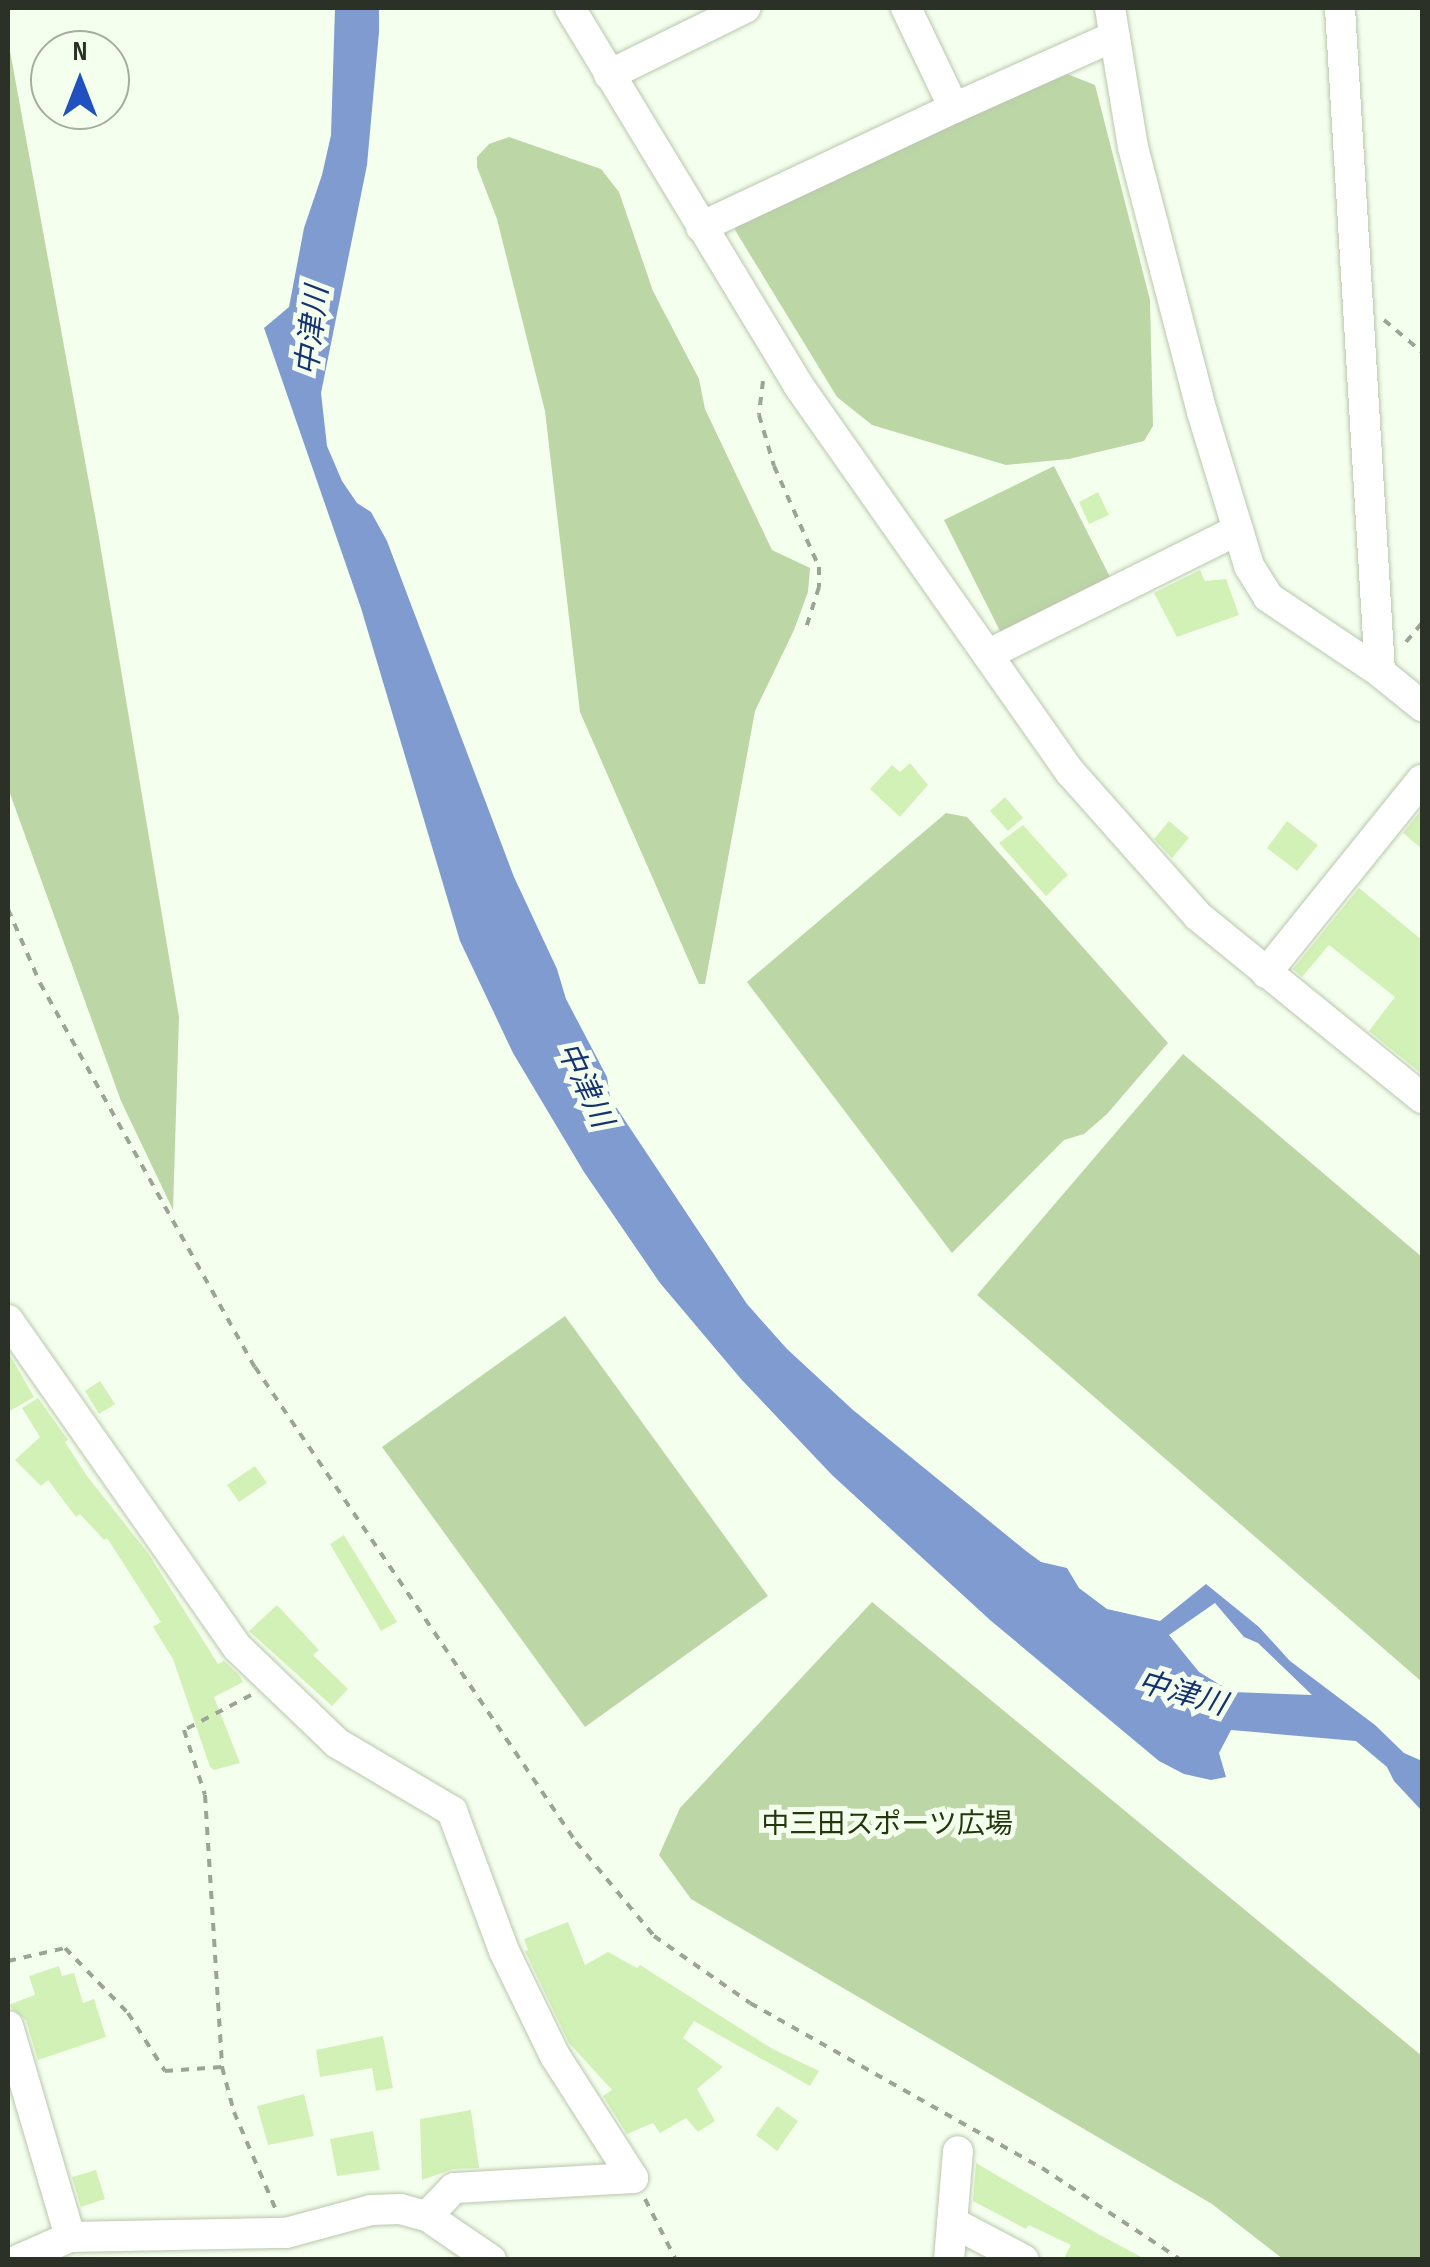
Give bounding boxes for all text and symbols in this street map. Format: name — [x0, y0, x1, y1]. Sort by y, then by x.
north arrow — [30, 30, 130, 130]
text: N — [73, 35, 87, 68]
water label: 中津川 — [290, 284, 336, 378]
water label: 中津川 — [549, 1037, 619, 1133]
water label: 中津川 — [1134, 1664, 1230, 1724]
park label: 中三田スポーツ広場 — [761, 1808, 1013, 1842]

